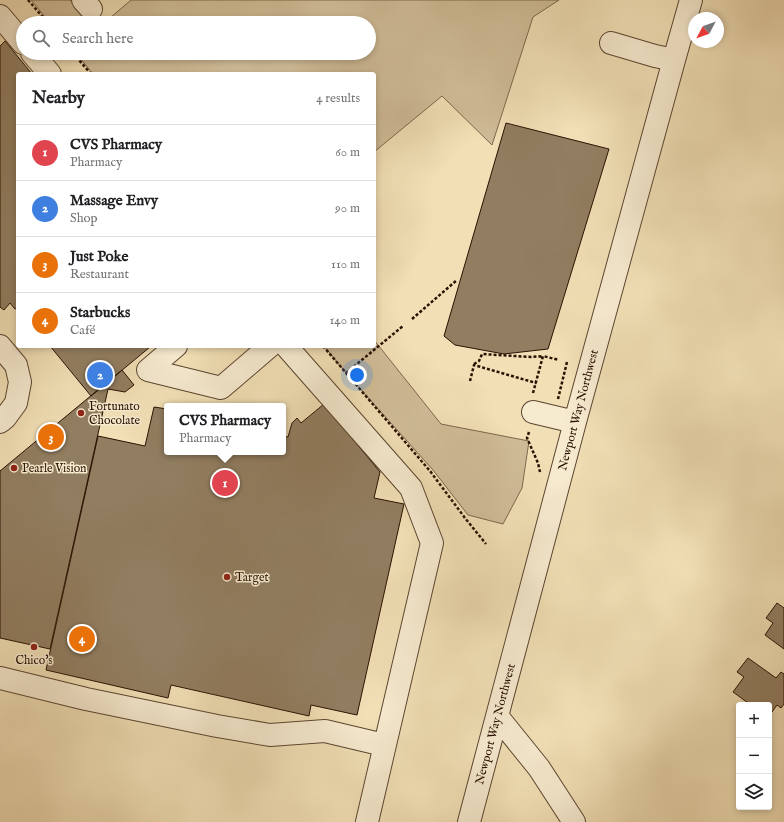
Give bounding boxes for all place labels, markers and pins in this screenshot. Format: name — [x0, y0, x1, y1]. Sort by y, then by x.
pin: 2 — [87, 360, 113, 390]
place label: Fortunato Chocolate — [89, 399, 141, 428]
marker: Fortunato Chocolate — [76, 408, 86, 418]
pin: 3 — [38, 422, 64, 452]
place label: Pearle Vision — [22, 461, 87, 476]
marker: Pearle Vision — [9, 463, 19, 473]
pin: 1 — [212, 468, 238, 498]
place label: Target — [235, 570, 269, 585]
marker: Target — [222, 572, 232, 582]
pin: 4 — [69, 624, 95, 654]
marker: Chico's — [29, 642, 39, 652]
place label: Chico's — [15, 653, 53, 668]

